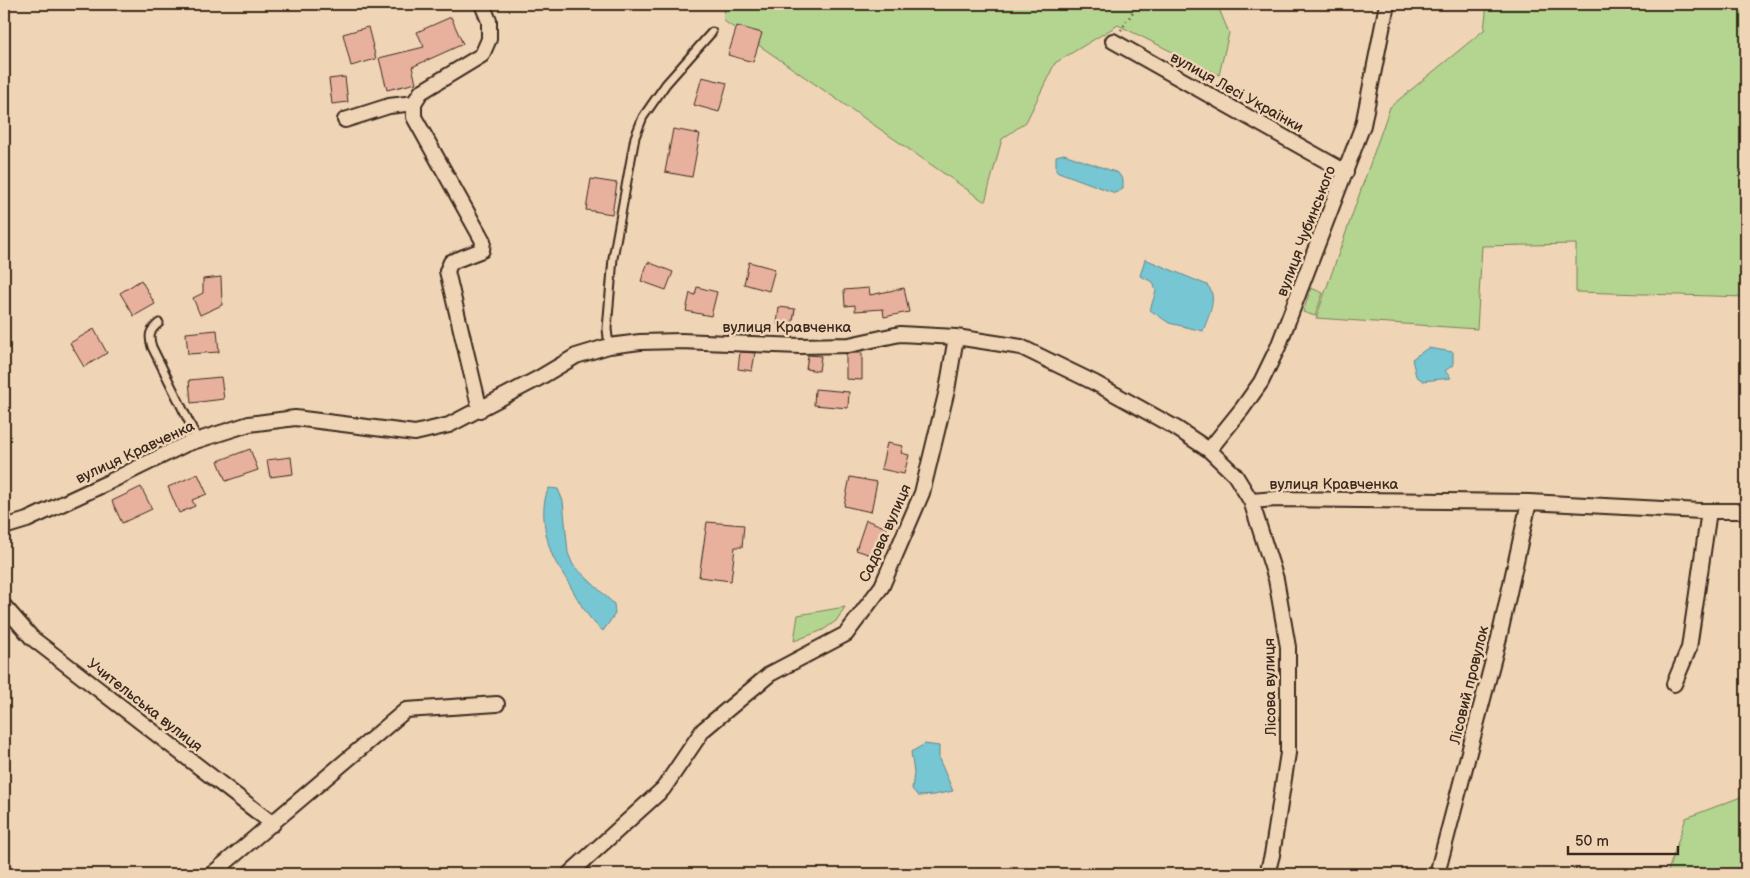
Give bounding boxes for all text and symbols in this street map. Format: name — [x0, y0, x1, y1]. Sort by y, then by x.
street label: вулиця Лесі Українки — [1167, 48, 1307, 137]
street label: вулиця Чубинського — [1273, 163, 1340, 299]
street label: вулиця Кравченка — [723, 318, 852, 337]
street label: вулиця Кравченка — [73, 417, 198, 488]
street label: вулиця Кравченка — [1270, 475, 1399, 494]
street label: Садова вулиця — [855, 481, 916, 585]
street label: Лісовий провулок — [1445, 624, 1493, 747]
street label: Лісова вулиця — [1260, 638, 1281, 737]
street label: Учительська вулиця — [83, 654, 206, 756]
scale bar — [1568, 823, 1678, 855]
text: 50 m — [1575, 832, 1609, 851]

